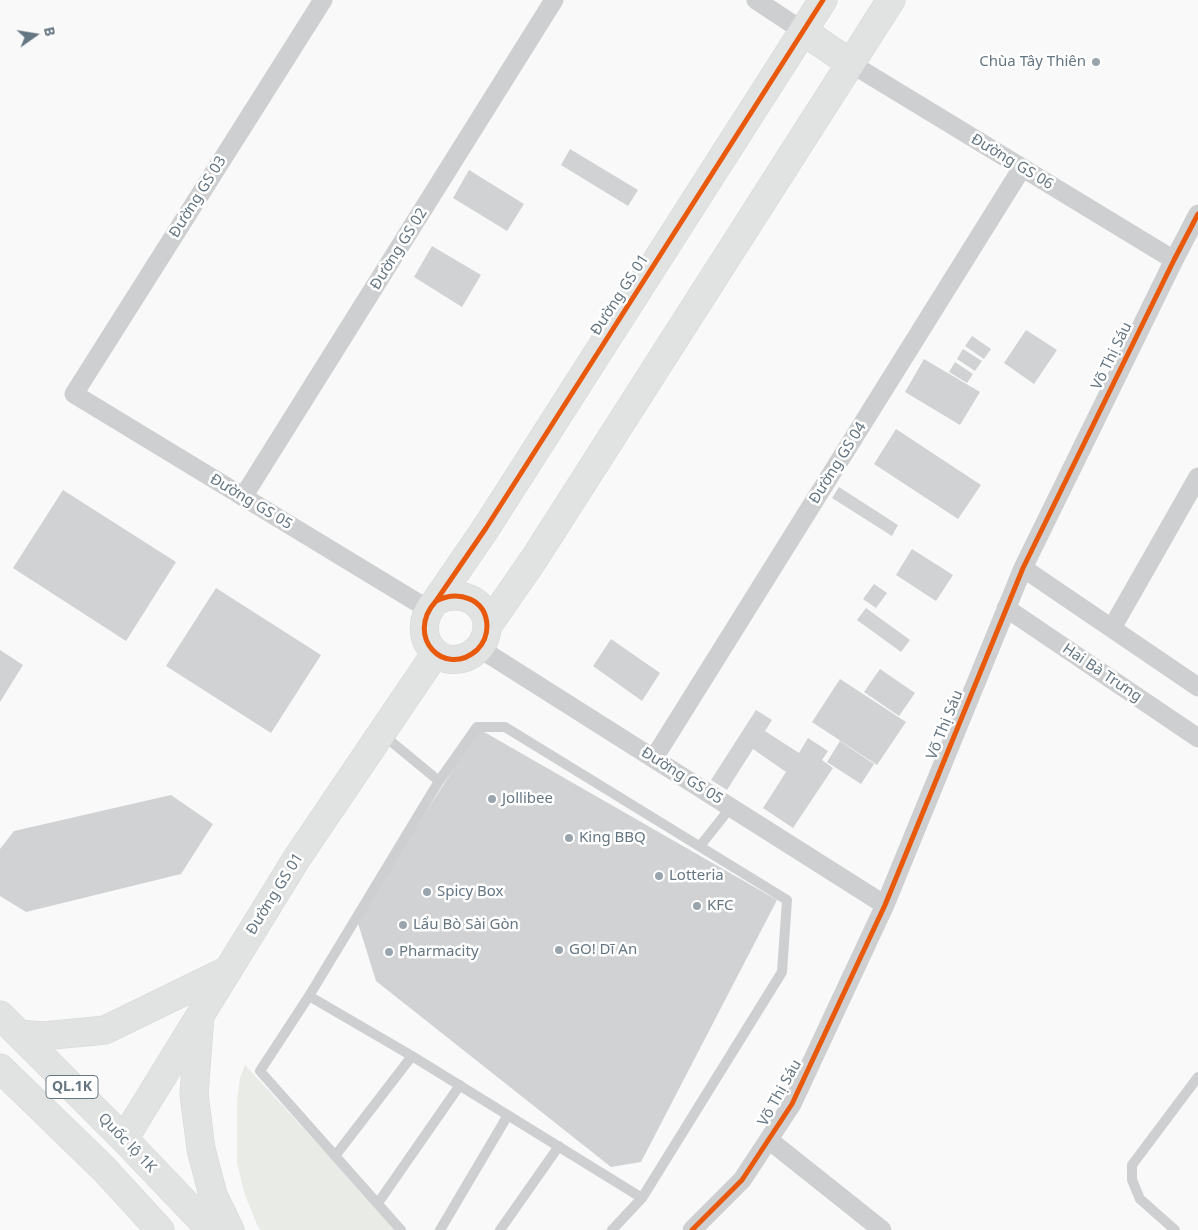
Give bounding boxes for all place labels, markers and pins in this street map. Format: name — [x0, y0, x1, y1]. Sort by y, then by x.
place label: Chùa Tây Thiên — [979, 53, 1086, 71]
marker: Chùa Tây Thiên — [1090, 56, 1102, 68]
place label: Jollibee — [502, 790, 553, 808]
marker: Jollibee — [486, 793, 498, 805]
place label: King BBQ — [579, 829, 646, 847]
marker: King BBQ — [563, 832, 575, 844]
place label: Lotteria — [669, 867, 724, 885]
marker: Lotteria — [653, 870, 665, 882]
place label: Spicy Box — [437, 883, 504, 901]
marker: Spicy Box — [421, 886, 433, 898]
place label: KFC — [707, 897, 734, 915]
marker: KFC — [691, 900, 703, 912]
place label: Lẩu Bò Sài Gòn — [413, 916, 519, 934]
marker: Lẩu Bò Sài Gòn — [397, 919, 409, 931]
place label: GO! Dĩ An — [569, 941, 637, 959]
place label: Pharmacity — [399, 943, 479, 961]
marker: GO! Dĩ An — [553, 944, 565, 956]
marker: Pharmacity — [383, 946, 395, 958]

